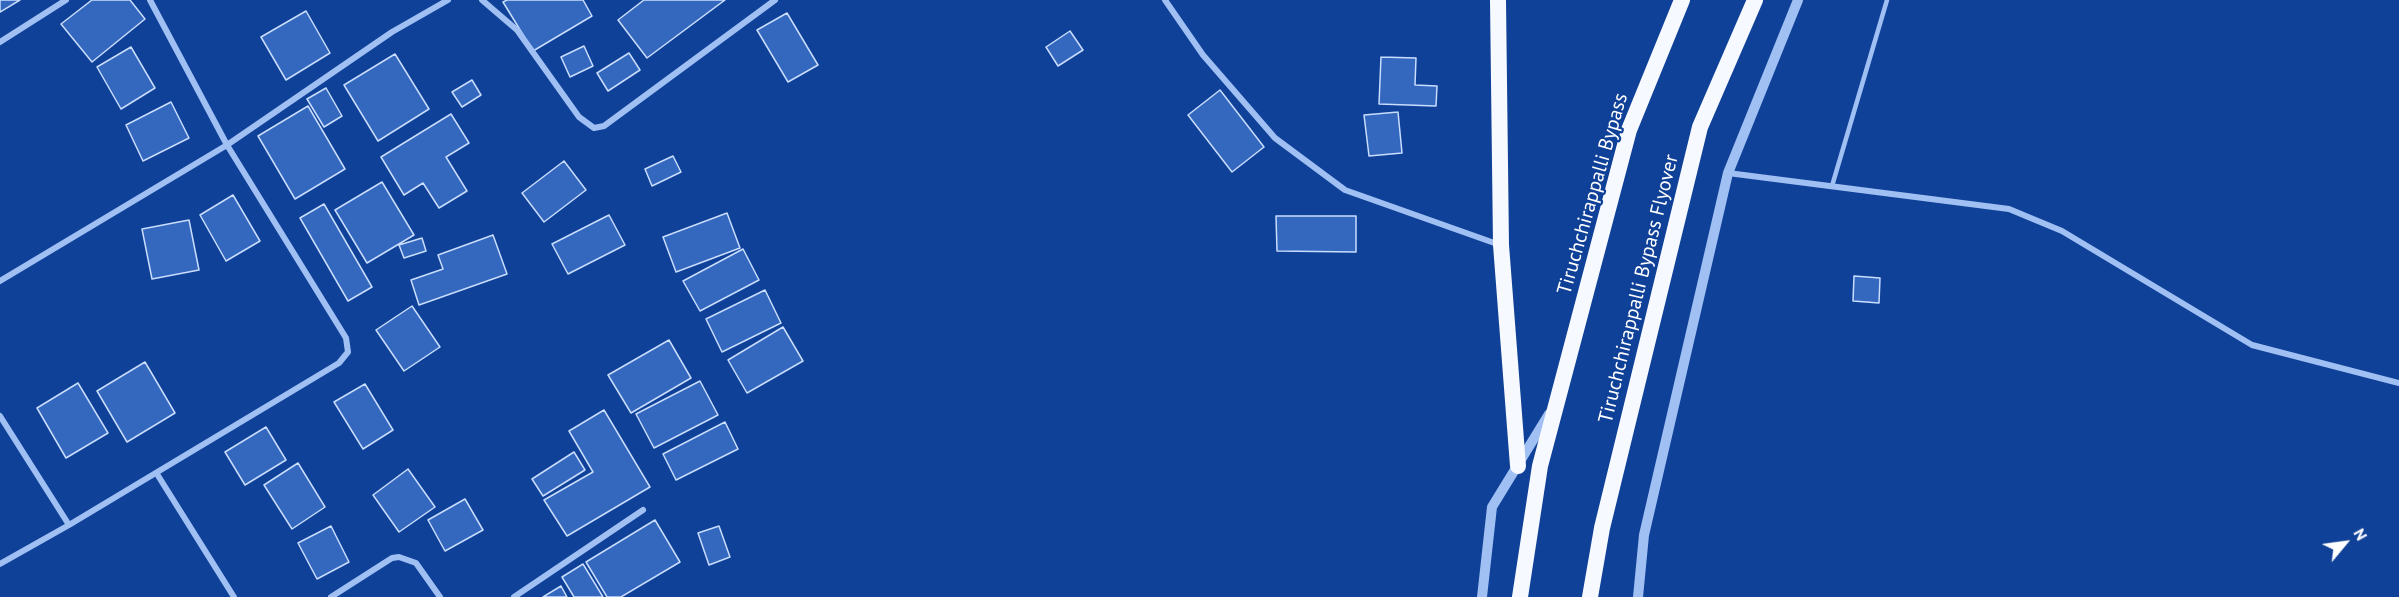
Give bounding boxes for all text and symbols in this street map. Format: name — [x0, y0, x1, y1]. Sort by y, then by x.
street label: Tiruchchirappalli Bypass — [1553, 90, 1633, 298]
street label: Tiruchchirappalli Bypass Flyover — [1594, 152, 1684, 426]
north arrow — [2315, 513, 2375, 573]
text: N — [2349, 525, 2372, 544]

